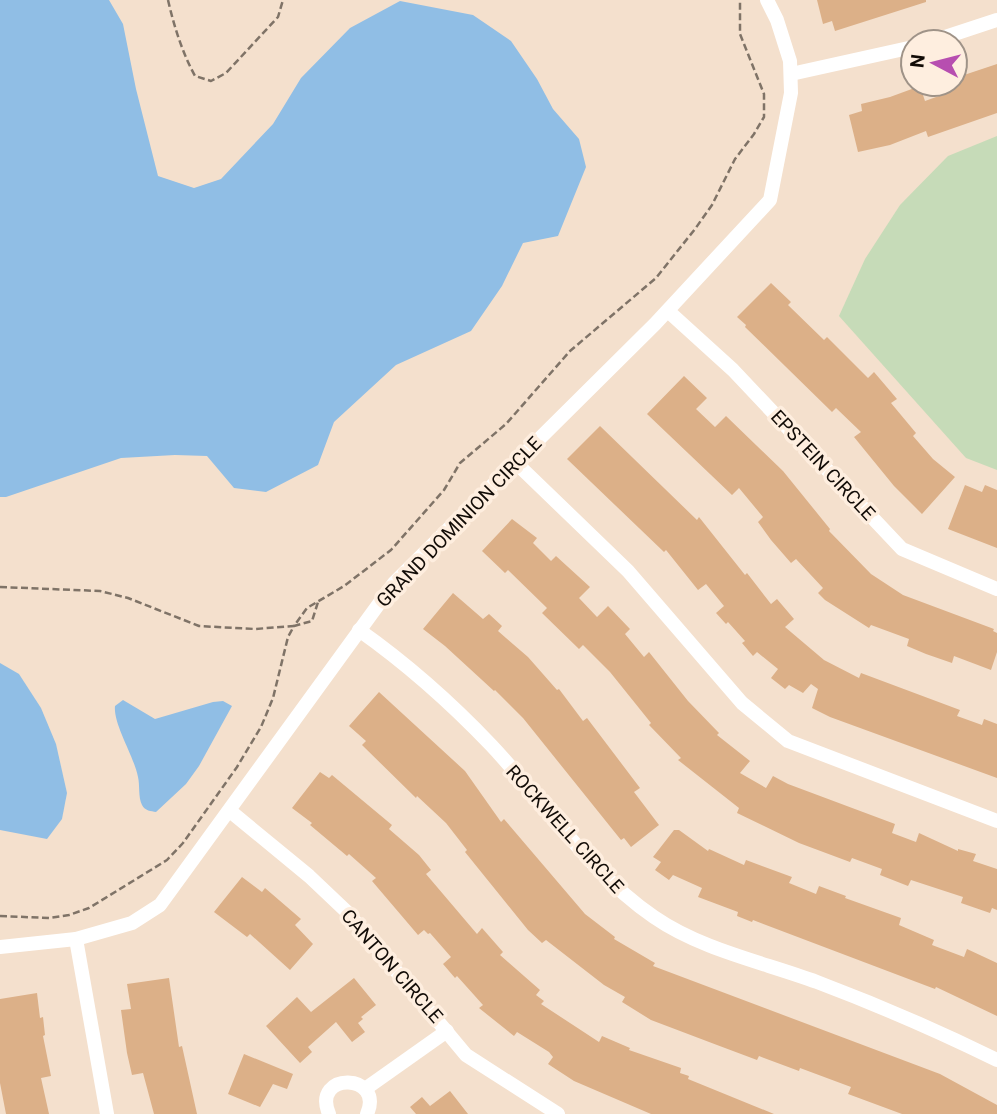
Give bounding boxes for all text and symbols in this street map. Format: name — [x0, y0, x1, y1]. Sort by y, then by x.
north arrow — [899, 28, 969, 98]
text: N — [905, 53, 930, 69]
street label: EPSTEIN CIRCLE — [766, 405, 880, 525]
street label: GRAND DOMINION CIRCLE — [372, 432, 547, 612]
street label: ROCKWELL CIRCLE — [501, 760, 629, 898]
street label: CANTON CIRCLE — [336, 904, 448, 1028]

